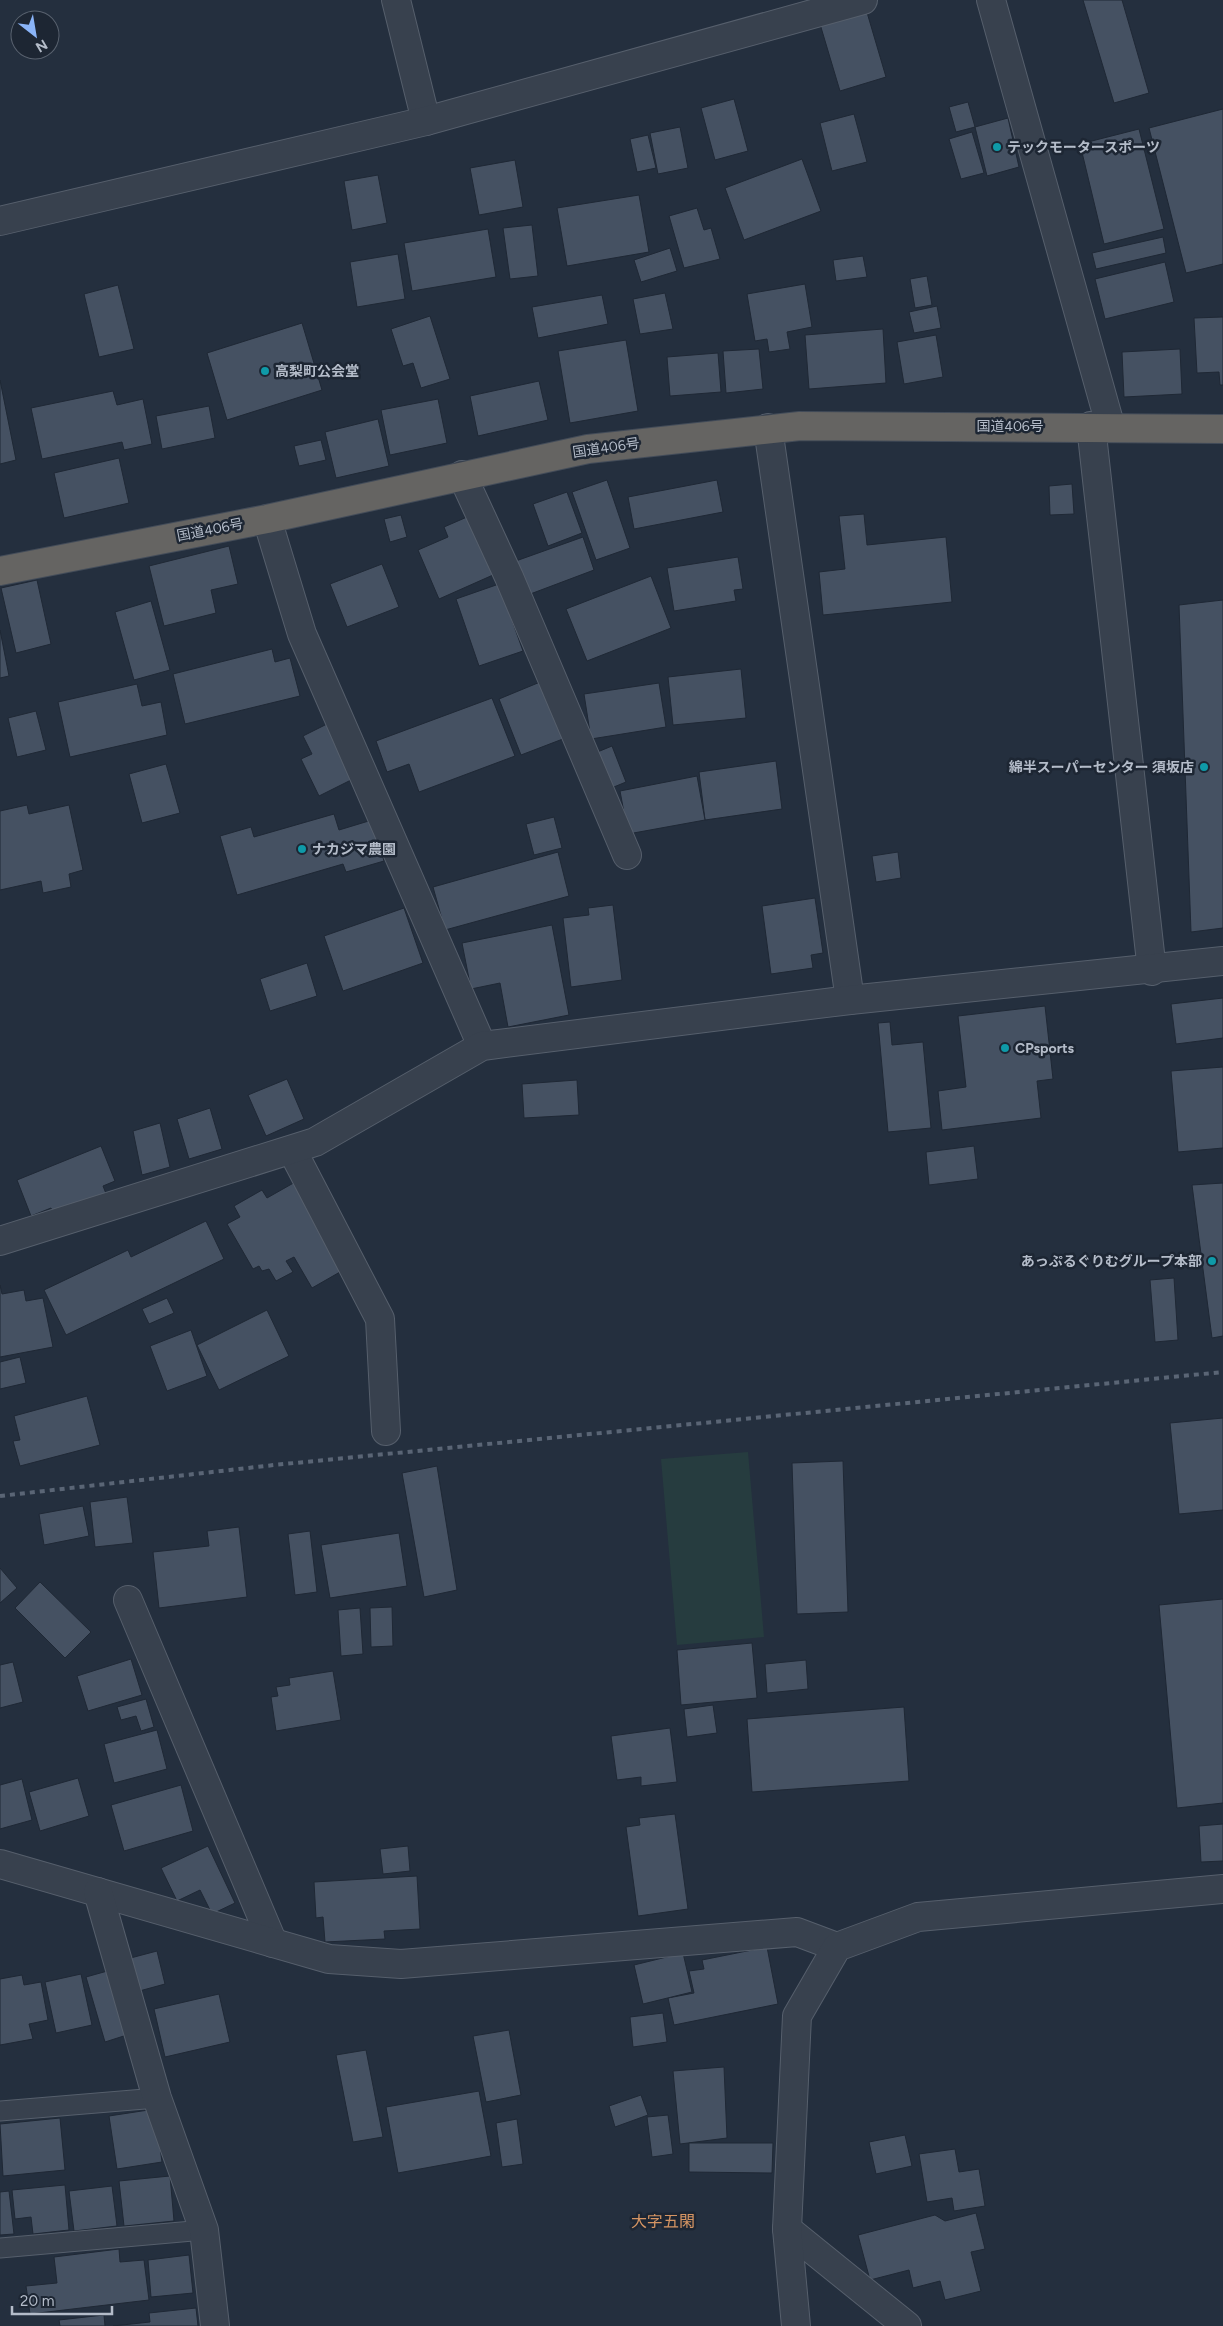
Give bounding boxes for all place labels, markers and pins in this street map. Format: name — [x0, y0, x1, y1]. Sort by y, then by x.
place label: テックモータースポーツ — [1007, 139, 1160, 156]
marker: テックモータースポーツ — [991, 141, 1003, 153]
place label: 高梨町公会堂 — [275, 363, 359, 380]
marker: 高梨町公会堂 — [259, 365, 271, 377]
place label: 綿半スーパーセンター 須坂店 — [1009, 759, 1194, 776]
marker: 綿半スーパーセンター 須坂店 — [1198, 761, 1210, 773]
place label: ナカジマ農園 — [312, 841, 396, 858]
marker: ナカジマ農園 — [296, 843, 308, 855]
place label: CPsports — [1015, 1040, 1075, 1057]
marker: CPsports — [999, 1042, 1011, 1054]
place label: あっぷるぐりむグループ本部 — [1021, 1253, 1202, 1270]
marker: あっぷるぐりむグループ本部 — [1206, 1255, 1218, 1267]

